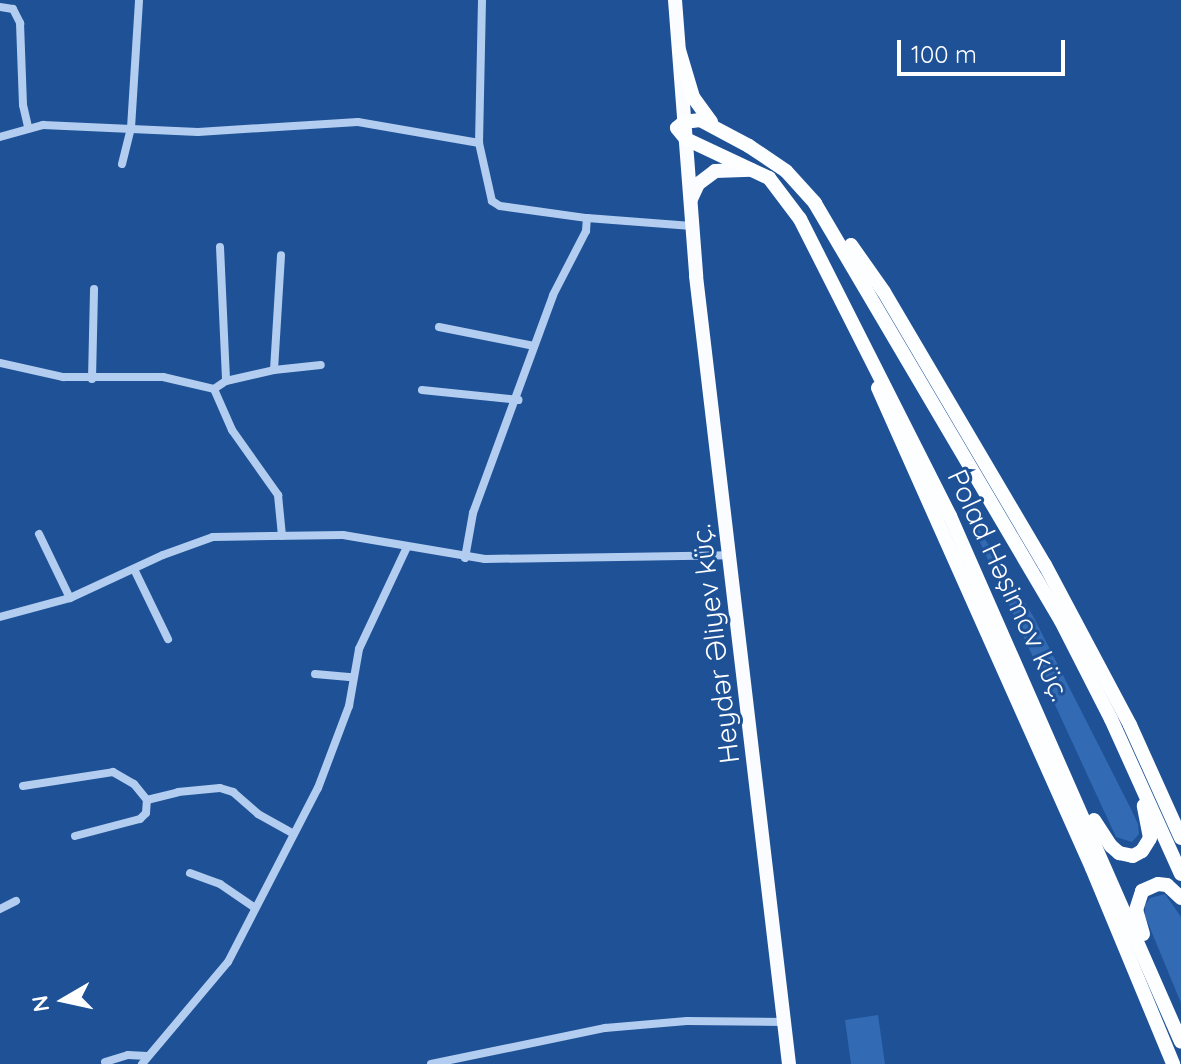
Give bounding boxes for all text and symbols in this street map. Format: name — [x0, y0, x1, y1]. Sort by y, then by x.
scale bar — [901, 24, 1069, 74]
text: 100 m — [911, 39, 977, 69]
street label: Polad Həşimov küç. — [941, 464, 1077, 706]
street label: Heydər Əliyev küç. — [684, 522, 746, 766]
north arrow — [24, 960, 104, 1040]
text: N — [25, 994, 55, 1014]

